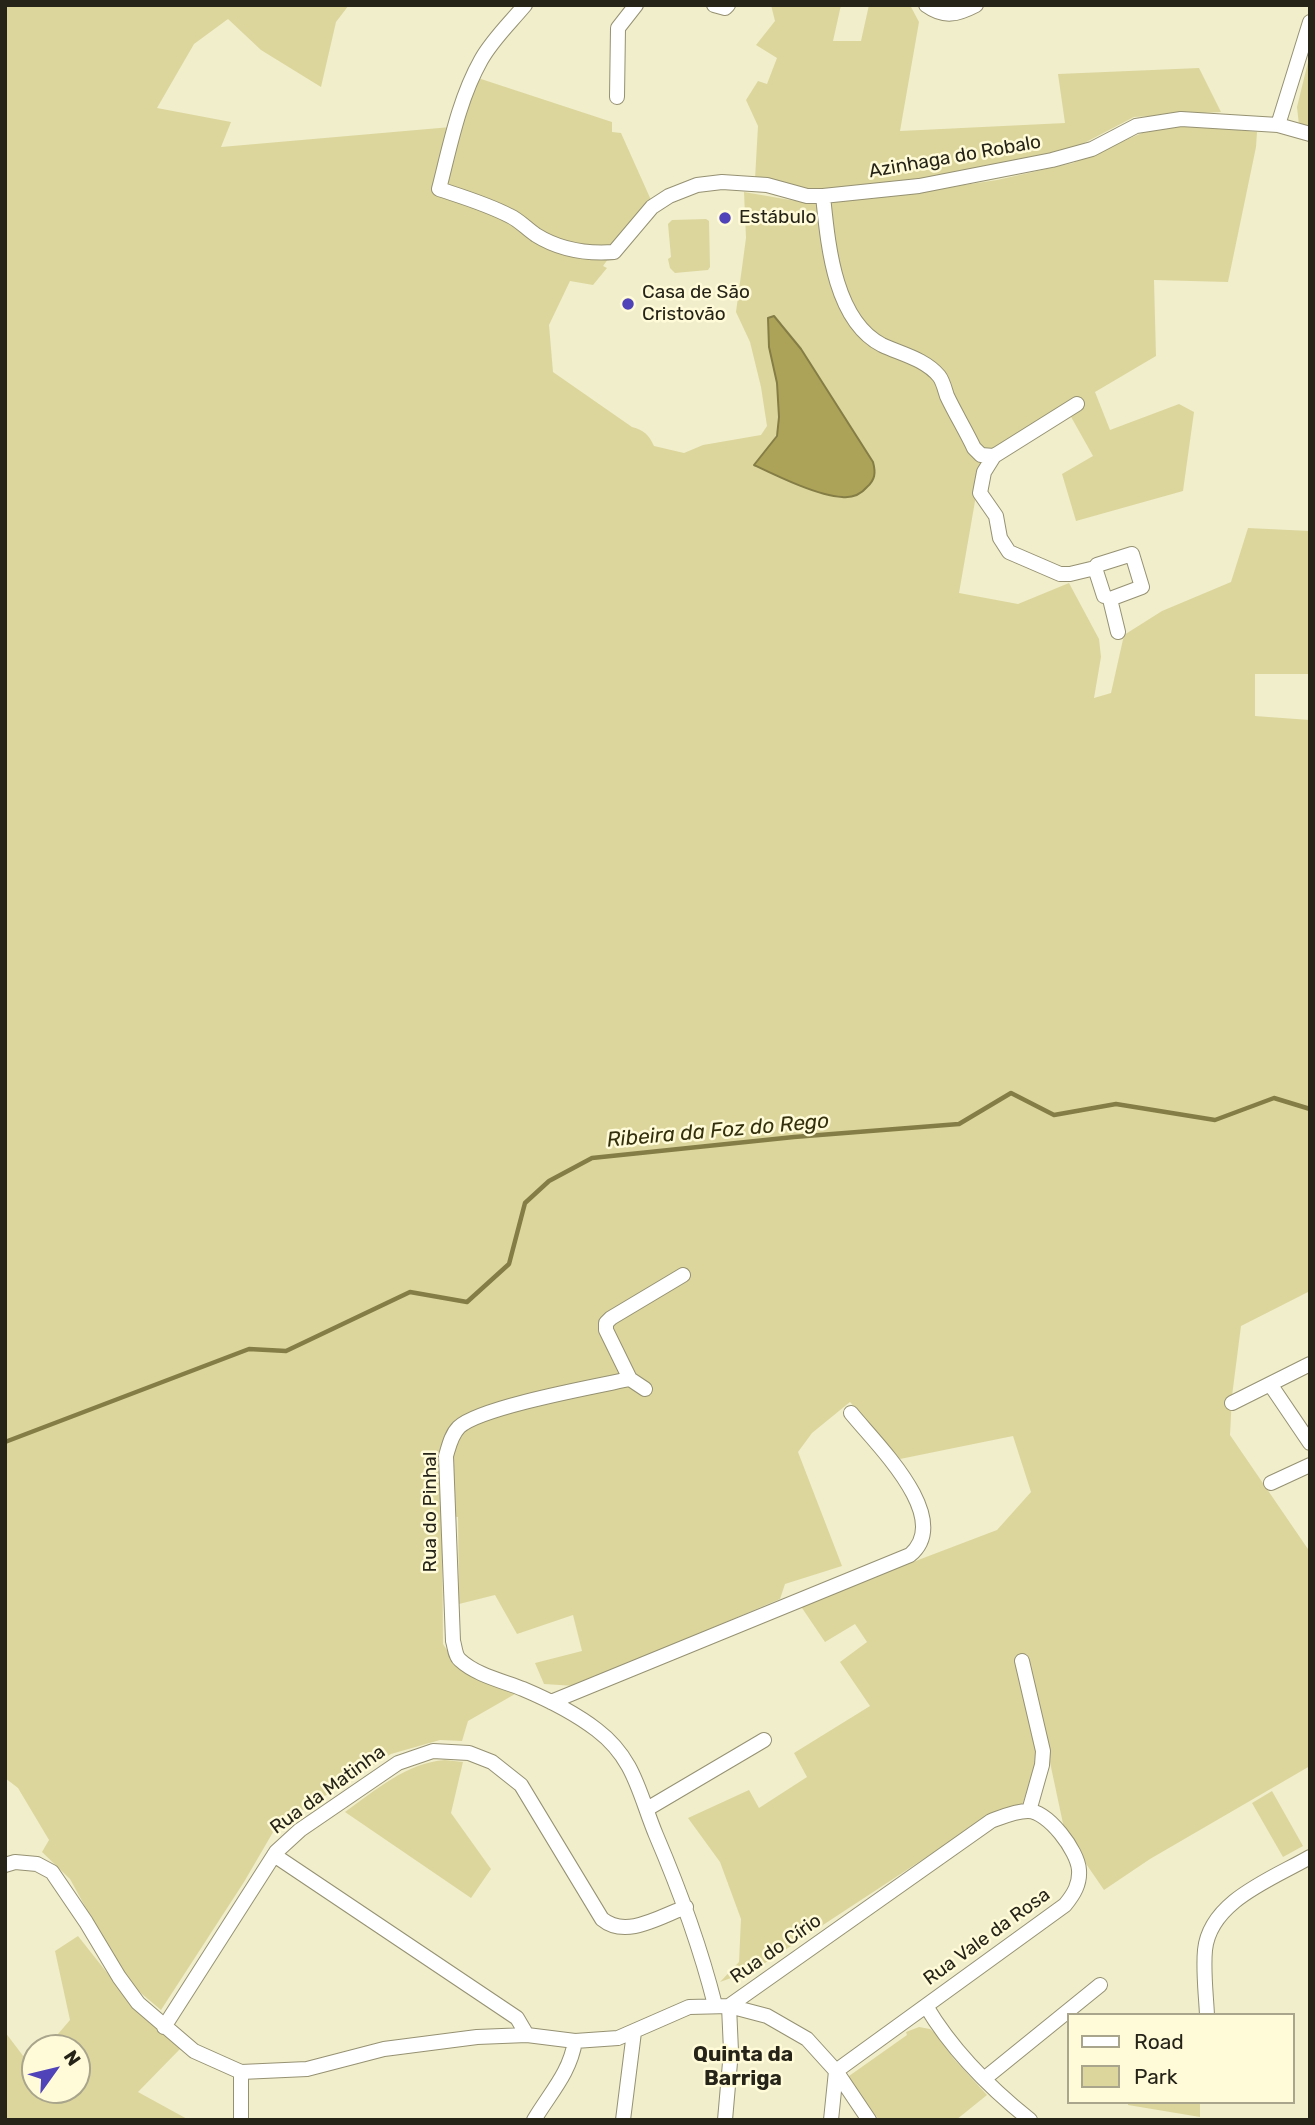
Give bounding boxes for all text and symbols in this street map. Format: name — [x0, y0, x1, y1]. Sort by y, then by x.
street label: Azinhaga do Robalo — [867, 131, 1043, 183]
place label: Estábulo — [739, 207, 816, 229]
marker: Estábulo — [717, 210, 733, 226]
place label: Casa de São Cristovão — [642, 282, 750, 326]
marker: Casa de São Cristovão — [620, 296, 636, 312]
water label: Ribeira da Foz do Rego — [606, 1109, 830, 1153]
street label: Rua do Pinhal — [420, 1452, 442, 1572]
street label: Rua da Matinha — [266, 1741, 390, 1839]
street label: Rua Vale da Rosa — [919, 1883, 1055, 1991]
street label: Rua do Círio — [726, 1909, 826, 1989]
legend — [1066, 2013, 1294, 2104]
text: Road — [1134, 2029, 1184, 2054]
north arrow — [21, 2034, 91, 2104]
district label: Quinta da Barriga — [693, 2042, 793, 2092]
text: N — [59, 2046, 86, 2070]
text: Park — [1134, 2064, 1178, 2089]

